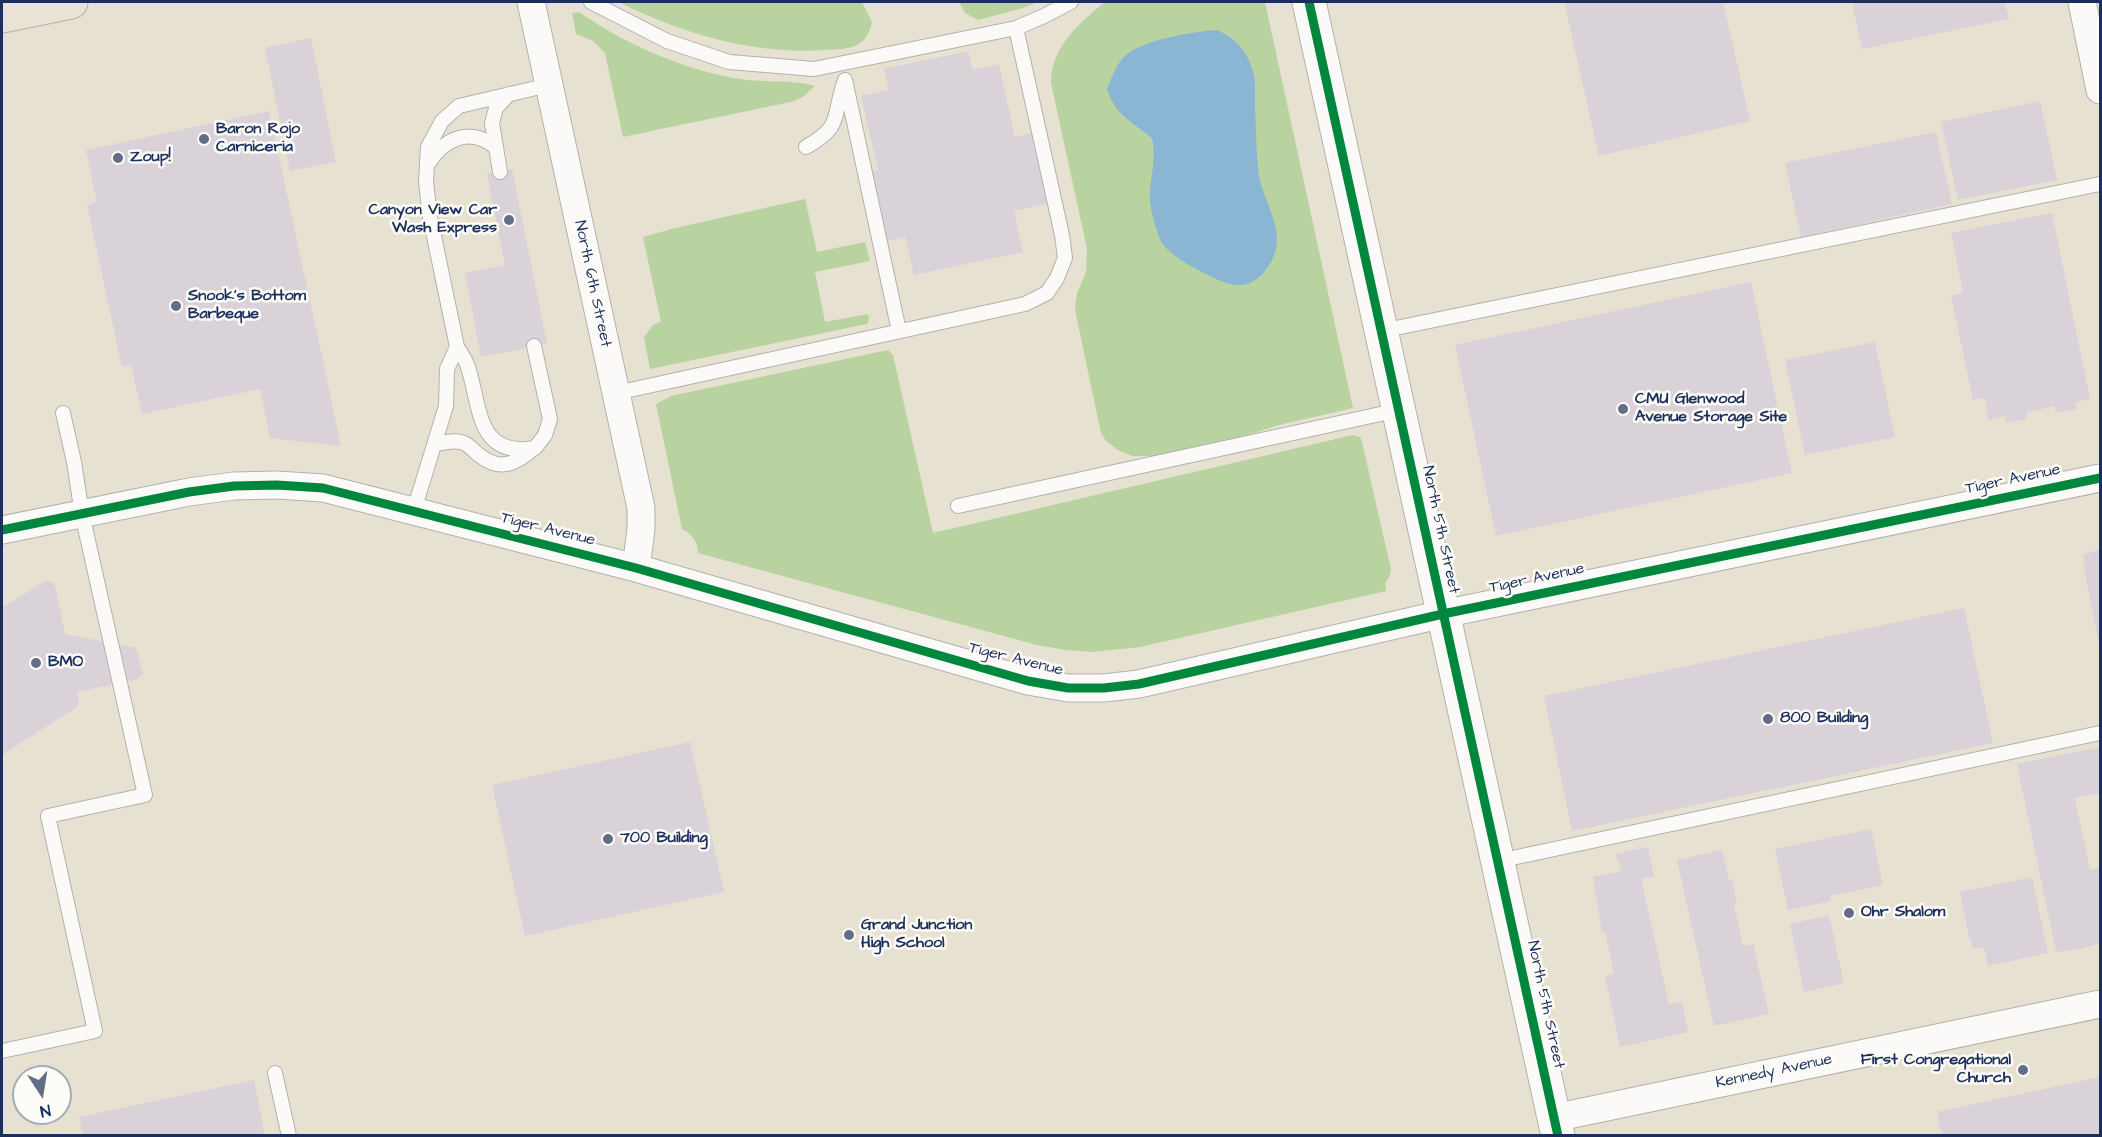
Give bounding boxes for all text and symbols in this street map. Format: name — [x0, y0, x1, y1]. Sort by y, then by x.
place label: Baron Rojo Carniceria — [216, 120, 300, 158]
marker: Baron Rojo Carniceria — [197, 132, 211, 146]
place label: Zoup! — [130, 148, 171, 168]
marker: Zoup! — [111, 151, 125, 165]
place label: Canyon View Car Wash Express — [369, 201, 497, 239]
marker: Canyon View Car Wash Express — [502, 213, 516, 227]
street label: North 6th Street — [569, 219, 615, 349]
place label: Snook's Bottom Barbeque — [188, 287, 306, 325]
marker: Snook's Bottom Barbeque — [169, 299, 183, 313]
place label: CMU Glenwood Avenue Storage Site — [1635, 390, 1787, 428]
marker: CMU Glenwood Avenue Storage Site — [1616, 402, 1630, 416]
street label: Tiger Avenue — [1964, 461, 2062, 499]
street label: North 5th Street — [1417, 464, 1463, 596]
street label: Tiger Avenue — [499, 509, 597, 551]
street label: Tiger Avenue — [1488, 560, 1586, 598]
street label: Tiger Avenue — [967, 639, 1065, 681]
place label: BMO — [48, 653, 83, 673]
marker: BMO — [29, 656, 43, 670]
place label: 800 Building — [1780, 709, 1868, 729]
marker: 800 Building — [1761, 712, 1775, 726]
place label: 700 Building — [620, 829, 708, 849]
marker: 700 Building — [601, 832, 615, 846]
place label: Ohr Shalom — [1861, 903, 1945, 923]
marker: Ohr Shalom — [1842, 906, 1856, 920]
place label: Grand Junction High School — [861, 916, 972, 954]
marker: Grand Junction High School — [842, 928, 856, 942]
street label: North 5th Street — [1522, 939, 1568, 1071]
street label: Kennedy Avenue — [1714, 1050, 1834, 1094]
place label: First Congregational Church — [1861, 1051, 2011, 1089]
marker: First Congregational Church — [2016, 1063, 2030, 1077]
north arrow — [12, 1065, 72, 1125]
text: N — [38, 1099, 53, 1122]

